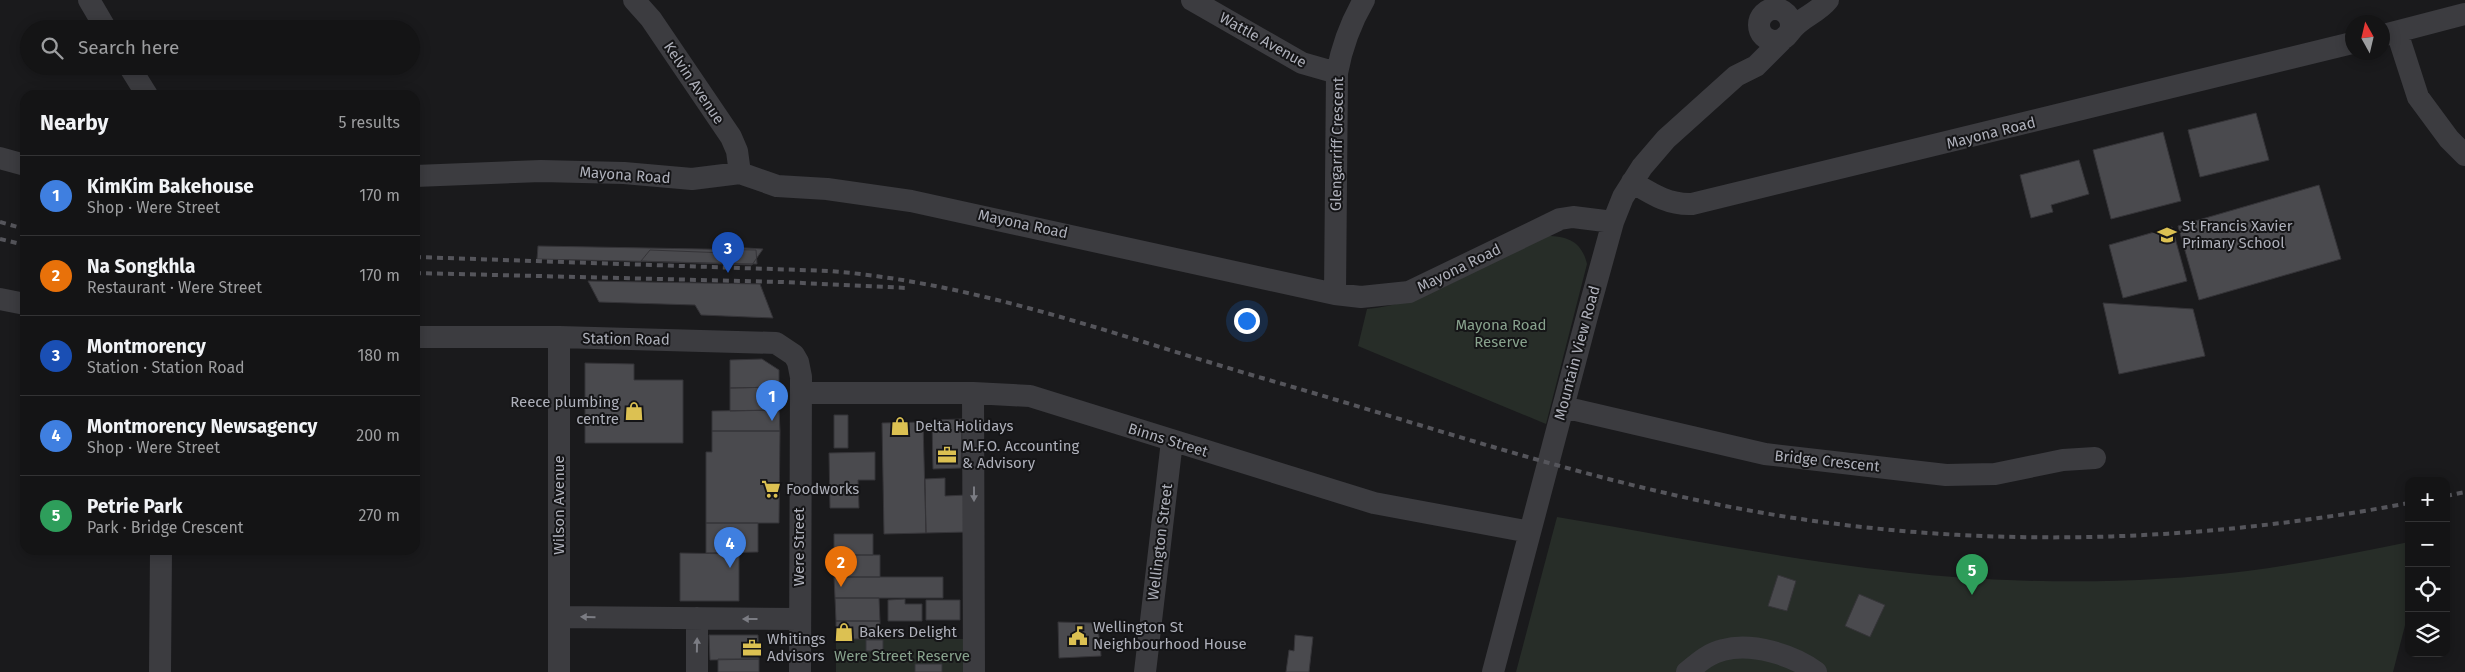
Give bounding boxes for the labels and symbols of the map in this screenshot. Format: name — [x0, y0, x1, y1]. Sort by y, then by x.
street label: Wattle Avenue — [1216, 9, 1310, 71]
north arrow — [2345, 15, 2390, 60]
street label: Kelvin Avenue — [660, 38, 728, 128]
street label: Glengarriff Crescent — [1327, 76, 1347, 211]
street label: Mayona Road — [1945, 113, 2037, 153]
street label: Mayona Road — [579, 163, 671, 187]
street label: Mayona Road — [977, 206, 1069, 242]
place label: St Francis Xavier Primary School — [2182, 217, 2293, 252]
school or university icon: St Francis Xavier Primary School — [2156, 224, 2178, 246]
pin: 3 — [712, 232, 744, 273]
street label: Mayona Road — [1414, 240, 1504, 296]
street label: Mountain View Road — [1550, 284, 1604, 422]
your location — [1234, 308, 1260, 334]
park label: Mayona Road Reserve — [1455, 316, 1547, 351]
street label: Station Road — [582, 329, 670, 349]
pin: 1 — [756, 380, 788, 421]
place label: Reece plumbing centre — [510, 393, 619, 428]
shop icon: Reece plumbing centre — [623, 400, 645, 422]
shop icon: Delta Holidays — [889, 415, 911, 437]
place label: Delta Holidays — [915, 417, 1013, 435]
street label: Binns Street — [1126, 419, 1211, 461]
place label: M.F.O. Accounting & Advisory — [962, 437, 1079, 472]
office icon: M.F.O. Accounting & Advisory — [936, 444, 958, 466]
street label: Bridge Crescent — [1773, 447, 1881, 476]
street label: Wilson Avenue — [550, 455, 568, 555]
supermarket icon: Foodworks — [760, 478, 782, 500]
place label: Foodworks — [786, 480, 859, 498]
street label: Wellington Street — [1144, 482, 1176, 601]
one-way arrow — [970, 486, 978, 502]
street label: Were Street — [790, 507, 808, 586]
pin: 4 — [714, 527, 746, 568]
pin: 2 — [825, 546, 857, 587]
pin: 5 — [1956, 554, 1988, 595]
one-way arrow — [580, 613, 596, 621]
one-way arrow — [742, 615, 758, 623]
place label: Wellington St Neighbourhood House — [1093, 618, 1247, 653]
shop icon: Bakers Delight — [833, 621, 855, 643]
place label: Bakers Delight — [859, 623, 958, 641]
public building icon: Wellington St Neighbourhood House — [1067, 625, 1089, 647]
place label: Whitings Advisors — [767, 630, 826, 665]
one-way arrow — [693, 637, 701, 653]
office icon: Whitings Advisors — [741, 637, 763, 659]
park label: Were Street Reserve — [834, 647, 970, 665]

